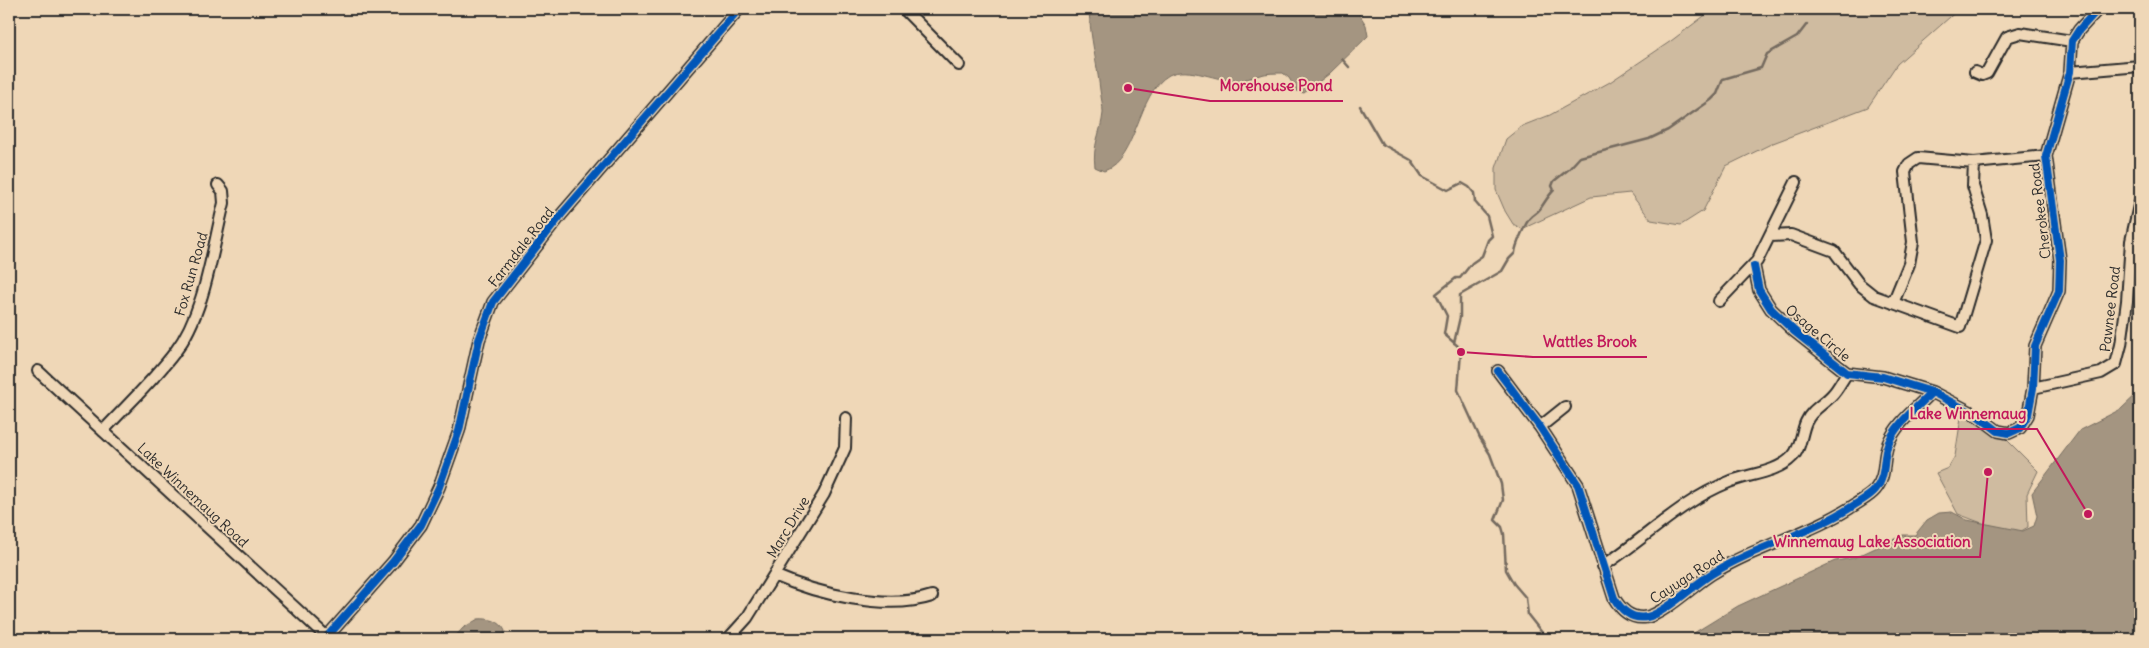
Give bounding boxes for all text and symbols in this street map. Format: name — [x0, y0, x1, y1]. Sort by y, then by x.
callout: Morehouse Pond — [1210, 71, 1343, 101]
text: Morehouse Pond — [1219, 76, 1333, 95]
street label: Cherokee Road — [2025, 162, 2055, 260]
street label: Farmdale Road — [484, 204, 558, 290]
street label: Fox Run Road — [170, 230, 212, 318]
street label: Pawnee Road — [2096, 265, 2124, 353]
street label: Osage Circle — [1782, 301, 1854, 365]
callout: Wattles Brook — [1533, 327, 1647, 357]
text: Wattles Brook — [1543, 332, 1637, 351]
callout: Lake Winnemaug — [1900, 399, 2037, 429]
text: Lake Winnemaug — [1910, 404, 2026, 424]
street label: Lake Winnemaug Road — [134, 439, 252, 551]
street label: Marc Drive — [763, 493, 813, 561]
callout: Winnemaug Lake Association — [1763, 527, 1980, 557]
text: Winnemaug Lake Association — [1773, 532, 1971, 552]
street label: Cayuga Road — [1646, 546, 1728, 608]

